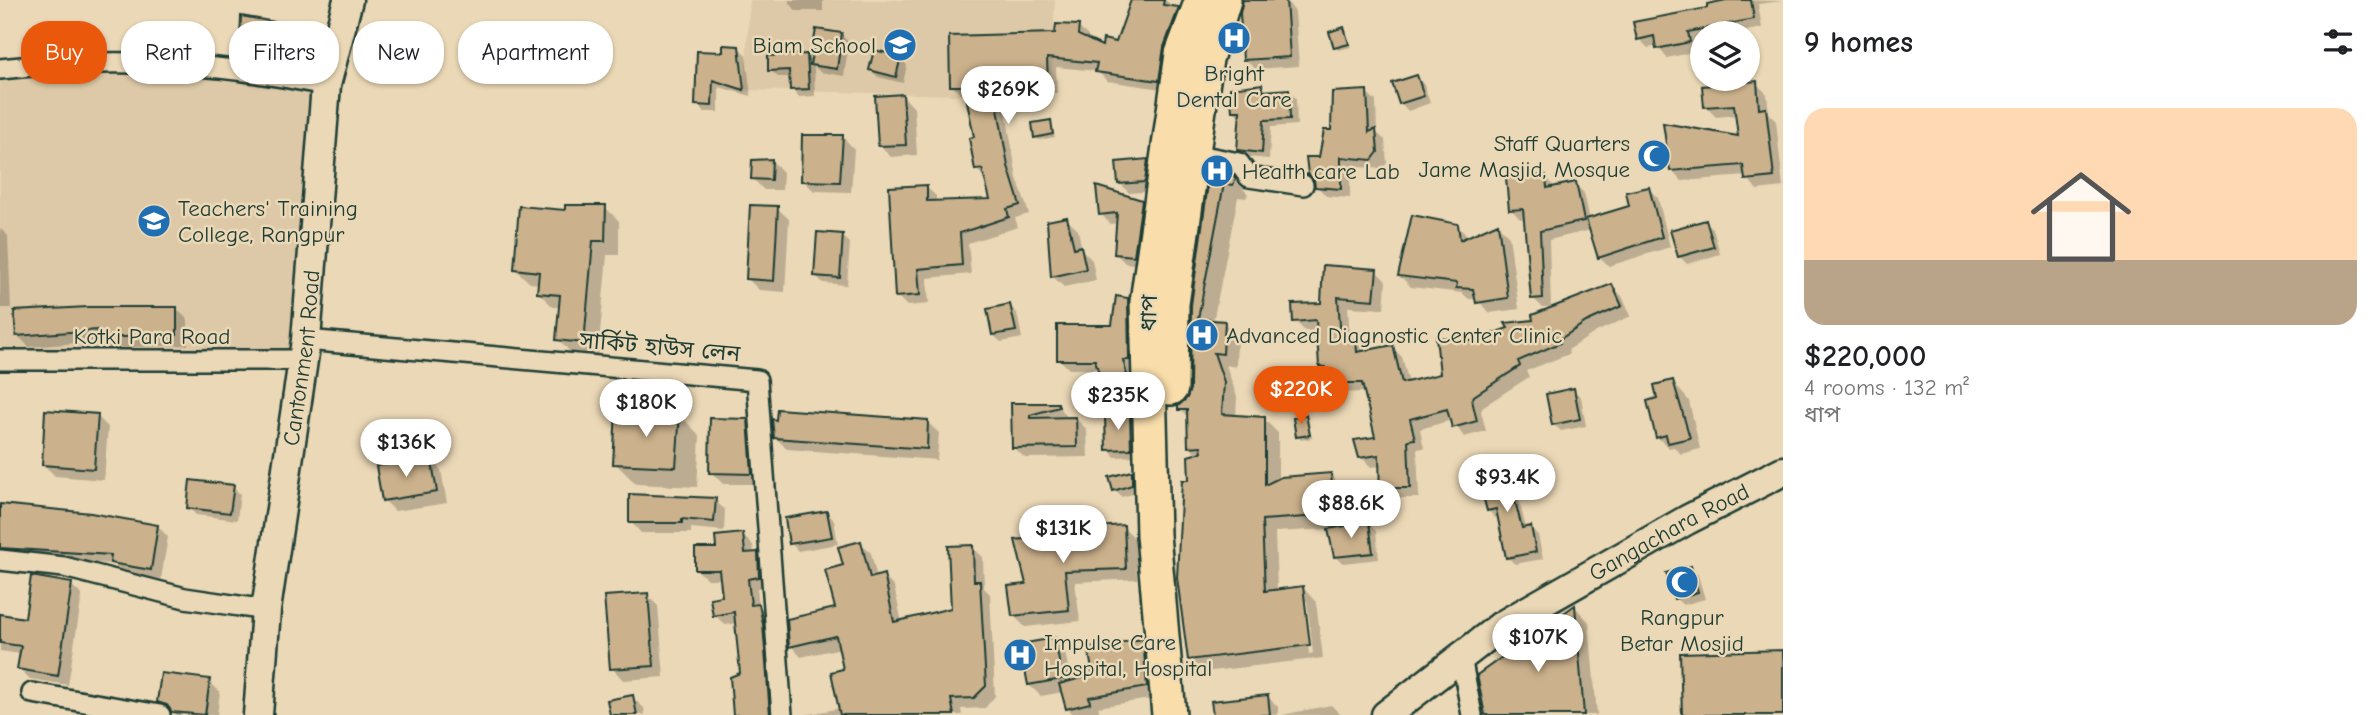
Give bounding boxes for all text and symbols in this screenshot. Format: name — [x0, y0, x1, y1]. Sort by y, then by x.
hospital icon: Bright Dental Care — [1215, 19, 1253, 57]
chip: Buy — [21, 21, 107, 84]
chip: Rent — [121, 21, 215, 84]
chip: Filters — [229, 21, 339, 84]
chip: New — [353, 21, 444, 84]
chip: Apartment — [458, 21, 613, 84]
map controls — [1690, 21, 1760, 91]
button: layers — [1690, 21, 1760, 91]
icon: filters — [2319, 23, 2357, 61]
text: 9 homes — [1804, 25, 1913, 60]
school or university icon: Biam School — [881, 26, 919, 64]
place label: Biam School — [752, 32, 876, 59]
place label: Bright Dental Care — [1176, 60, 1292, 113]
pin: $269K — [959, 66, 1057, 126]
text: $269K — [977, 75, 1039, 102]
place label: Staff Quarters Jame Masjid, Mosque — [1418, 130, 1630, 183]
mosque icon: Staff Quarters Jame Masjid, Mosque — [1635, 137, 1673, 175]
hospital icon: Health care Lab — [1198, 152, 1236, 190]
icon: home — [2018, 154, 2144, 280]
place label: Health care Lab — [1242, 158, 1400, 185]
place label: Teachers' Training College, Rangpur — [178, 195, 358, 248]
school or university icon: Teachers' Training College, Rangpur — [135, 202, 173, 240]
street label: Cantonment Road — [277, 269, 325, 447]
street label: ধাপ — [1135, 294, 1163, 332]
hospital icon: Advanced Diagnostic Center Clinic — [1183, 316, 1221, 354]
place label: Advanced Diagnostic Center Clinic — [1226, 322, 1562, 349]
street label: Kotki Para Road — [73, 323, 231, 350]
street label: সার্কিট হাউস লেন — [578, 326, 743, 368]
text: $220,000 — [1804, 339, 1926, 374]
pin: $220K — [1252, 366, 1350, 426]
pin: $235K — [1069, 372, 1167, 432]
text: 4 rooms · 132 m² — [1804, 374, 1969, 401]
text: $220K — [1270, 375, 1332, 402]
pin: $180K — [597, 380, 695, 439]
text: $235K — [1087, 381, 1149, 408]
text: $180K — [616, 388, 676, 415]
text: ধাপ — [1804, 401, 1840, 428]
pin: $136K — [357, 420, 455, 479]
text: $136K — [376, 428, 436, 455]
pin: $93.4K — [1450, 454, 1564, 514]
text: $93.4K — [1474, 463, 1540, 490]
street label: Gangachara Road — [1584, 477, 1753, 587]
pin: $88.6K — [1294, 480, 1408, 540]
text: $88.6K — [1318, 489, 1384, 516]
pin: $131K — [1014, 505, 1112, 565]
text: $131K — [1035, 514, 1091, 541]
mosque icon: Rangpur Betar Mosjid — [1663, 563, 1701, 601]
place label: Rangpur Betar Mosjid — [1620, 604, 1744, 657]
pin: $107K — [1489, 614, 1587, 674]
text: $107K — [1508, 623, 1568, 650]
place label: Impulse Care Hospital, Hospital — [1044, 629, 1212, 682]
hospital icon: Impulse Care Hospital, Hospital — [1001, 636, 1039, 674]

